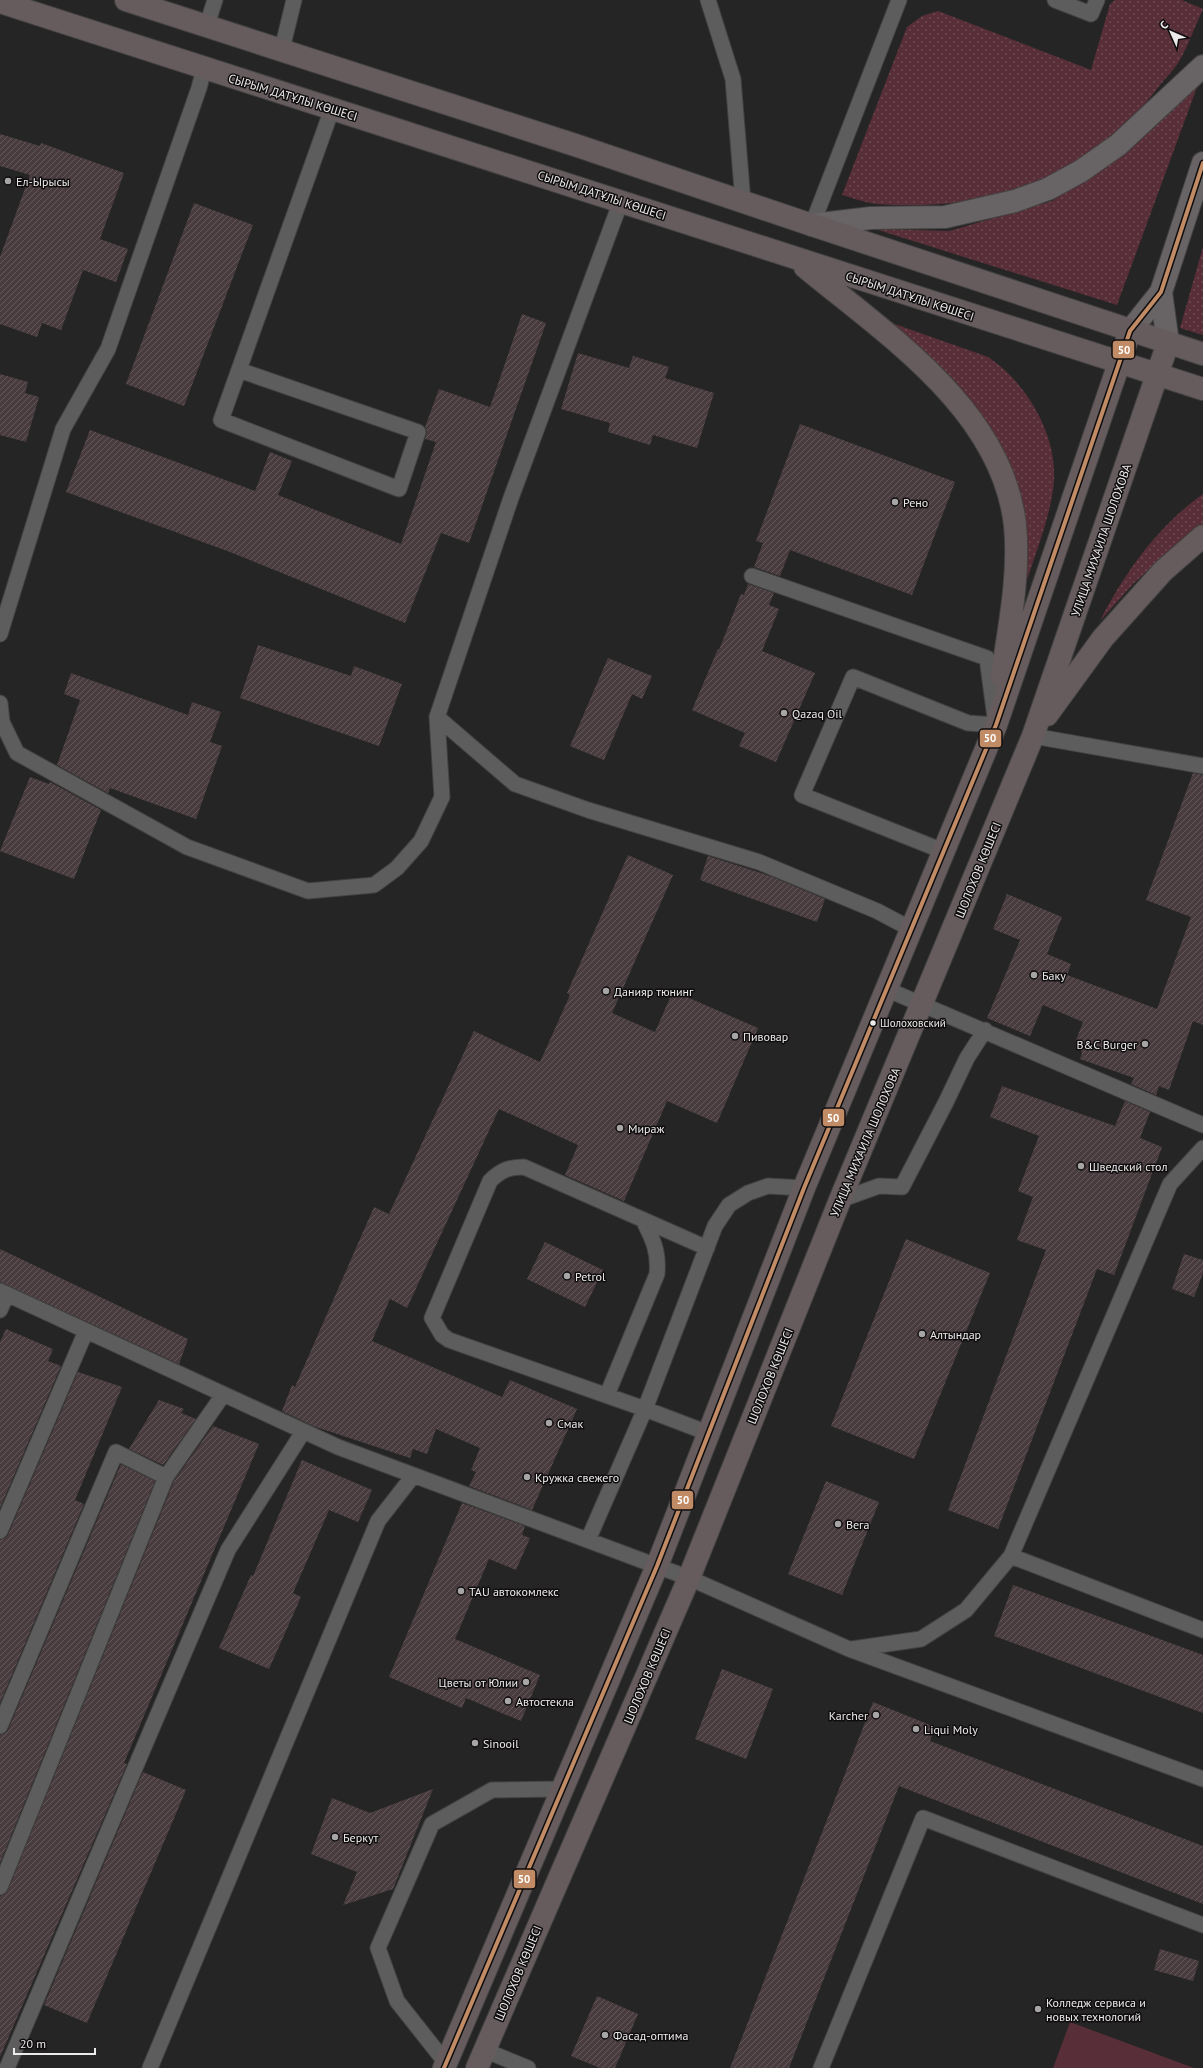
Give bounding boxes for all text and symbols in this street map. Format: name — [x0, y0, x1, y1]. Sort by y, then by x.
north arrow — [1151, 12, 1191, 52]
text: С — [1157, 18, 1171, 32]
street label: СЫРЫМ ДАТҰЛЫ КӨШЕСІ — [227, 70, 359, 124]
street label: СЫРЫМ ДАТҰЛЫ КӨШЕСІ — [536, 167, 668, 223]
place label: Ел-Ырысы — [16, 174, 70, 189]
marker: Ел-Ырысы — [3, 176, 13, 186]
street label: СЫРЫМ ДАТҰЛЫ КӨШЕСІ — [844, 268, 976, 324]
line badge: 50 — [1112, 340, 1135, 359]
text: 50 — [1118, 343, 1130, 357]
street label: УЛИЦА МИХАИЛА ШОЛОХОВА — [1068, 462, 1134, 618]
place label: Рено — [903, 495, 928, 510]
marker: Рено — [890, 497, 900, 507]
place label: Qazaq Oil — [792, 706, 843, 721]
marker: Qazaq Oil — [779, 708, 789, 718]
line badge: 50 — [979, 729, 1002, 748]
text: 50 — [984, 731, 996, 745]
street label: ШОЛОХОВ КӨШЕСІ — [952, 820, 1004, 920]
place label: Баку — [1042, 968, 1066, 983]
marker: Баку — [1029, 970, 1039, 980]
place label: Данияр тюнинг — [614, 984, 694, 999]
marker: Данияр тюнинг — [601, 986, 611, 996]
place label: Шолоховский — [880, 1016, 946, 1030]
marker: Шолоховский — [868, 1018, 878, 1028]
place label: Пивовар — [743, 1029, 788, 1044]
marker: Пивовар — [730, 1031, 740, 1041]
place label: B&C Burger — [1076, 1037, 1137, 1052]
marker: B&C Burger — [1140, 1039, 1150, 1049]
street label: УЛИЦА МИХАИЛА ШОЛОХОВА — [827, 1065, 903, 1219]
line badge: 50 — [822, 1108, 845, 1127]
text: 50 — [827, 1111, 839, 1125]
place label: Мираж — [628, 1121, 664, 1136]
marker: Мираж — [615, 1123, 625, 1133]
place label: Шведский стол — [1089, 1159, 1168, 1174]
marker: Шведский стол — [1076, 1161, 1086, 1171]
place label: Petrol — [575, 1269, 606, 1284]
marker: Petrol — [562, 1271, 572, 1281]
street label: ШОЛОХОВ КӨШЕСІ — [744, 1326, 796, 1426]
place label: Алтындар — [930, 1327, 981, 1342]
marker: Алтындар — [917, 1329, 927, 1339]
place label: Смак — [557, 1416, 584, 1431]
marker: Смак — [544, 1418, 554, 1428]
place label: Кружка свежего — [535, 1470, 619, 1485]
marker: Кружка свежего — [522, 1472, 532, 1482]
line badge: 50 — [671, 1490, 694, 1510]
text: 50 — [677, 1493, 689, 1507]
place label: Вега — [846, 1517, 870, 1532]
marker: Вега — [833, 1519, 843, 1529]
place label: TAU автокомлекс — [469, 1584, 559, 1599]
marker: TAU автокомлекс — [456, 1586, 466, 1596]
street label: ШОЛОХОВ КӨШЕСІ — [620, 1626, 674, 1726]
place label: Цветы от Юлии — [438, 1675, 518, 1690]
marker: Цветы от Юлии — [521, 1677, 531, 1687]
place label: Автостекла — [516, 1694, 574, 1709]
marker: Автостекла — [503, 1696, 513, 1706]
place label: Karcher — [829, 1708, 868, 1723]
marker: Karcher — [871, 1710, 881, 1720]
place label: Liqui Moly — [924, 1722, 978, 1737]
marker: Liqui Moly — [911, 1724, 921, 1734]
place label: Sinooil — [483, 1736, 519, 1751]
marker: Sinooil — [470, 1738, 480, 1748]
place label: Беркут — [343, 1830, 379, 1845]
marker: Беркут — [330, 1832, 340, 1842]
line badge: 50 — [513, 1869, 536, 1889]
text: 50 — [518, 1872, 530, 1886]
street label: ШОЛОХОВ КӨШЕСІ — [491, 1923, 545, 2023]
place label: Колледж сервиса и новых технологий — [1046, 1995, 1146, 2024]
marker: Колледж сервиса и новых технологий — [1033, 2004, 1043, 2014]
place label: Фасад-оптима — [613, 2028, 688, 2043]
scale bar — [14, 2030, 95, 2056]
marker: Фасад-оптима — [600, 2030, 610, 2040]
text: 20 m — [20, 2036, 46, 2051]

